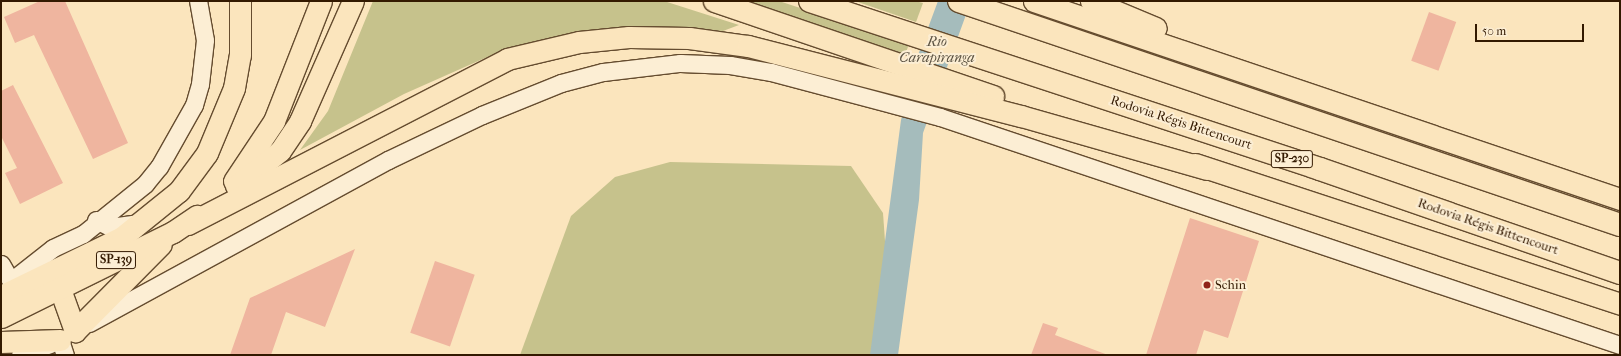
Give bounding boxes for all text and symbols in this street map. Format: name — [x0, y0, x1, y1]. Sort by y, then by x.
scale bar — [1477, 16, 1586, 42]
text: 50 m — [1482, 24, 1506, 38]
water label: Rio Carapiranga — [899, 34, 975, 66]
street label: Rodovia Régis Bittencourt — [1108, 93, 1254, 153]
road number: SP-230 — [1270, 149, 1314, 169]
street label: Rodovia Régis Bittencourt — [1416, 196, 1560, 258]
road number: SP-139 — [95, 250, 137, 270]
place label: Schin — [1215, 277, 1246, 293]
marker: Schin — [1202, 280, 1212, 290]

